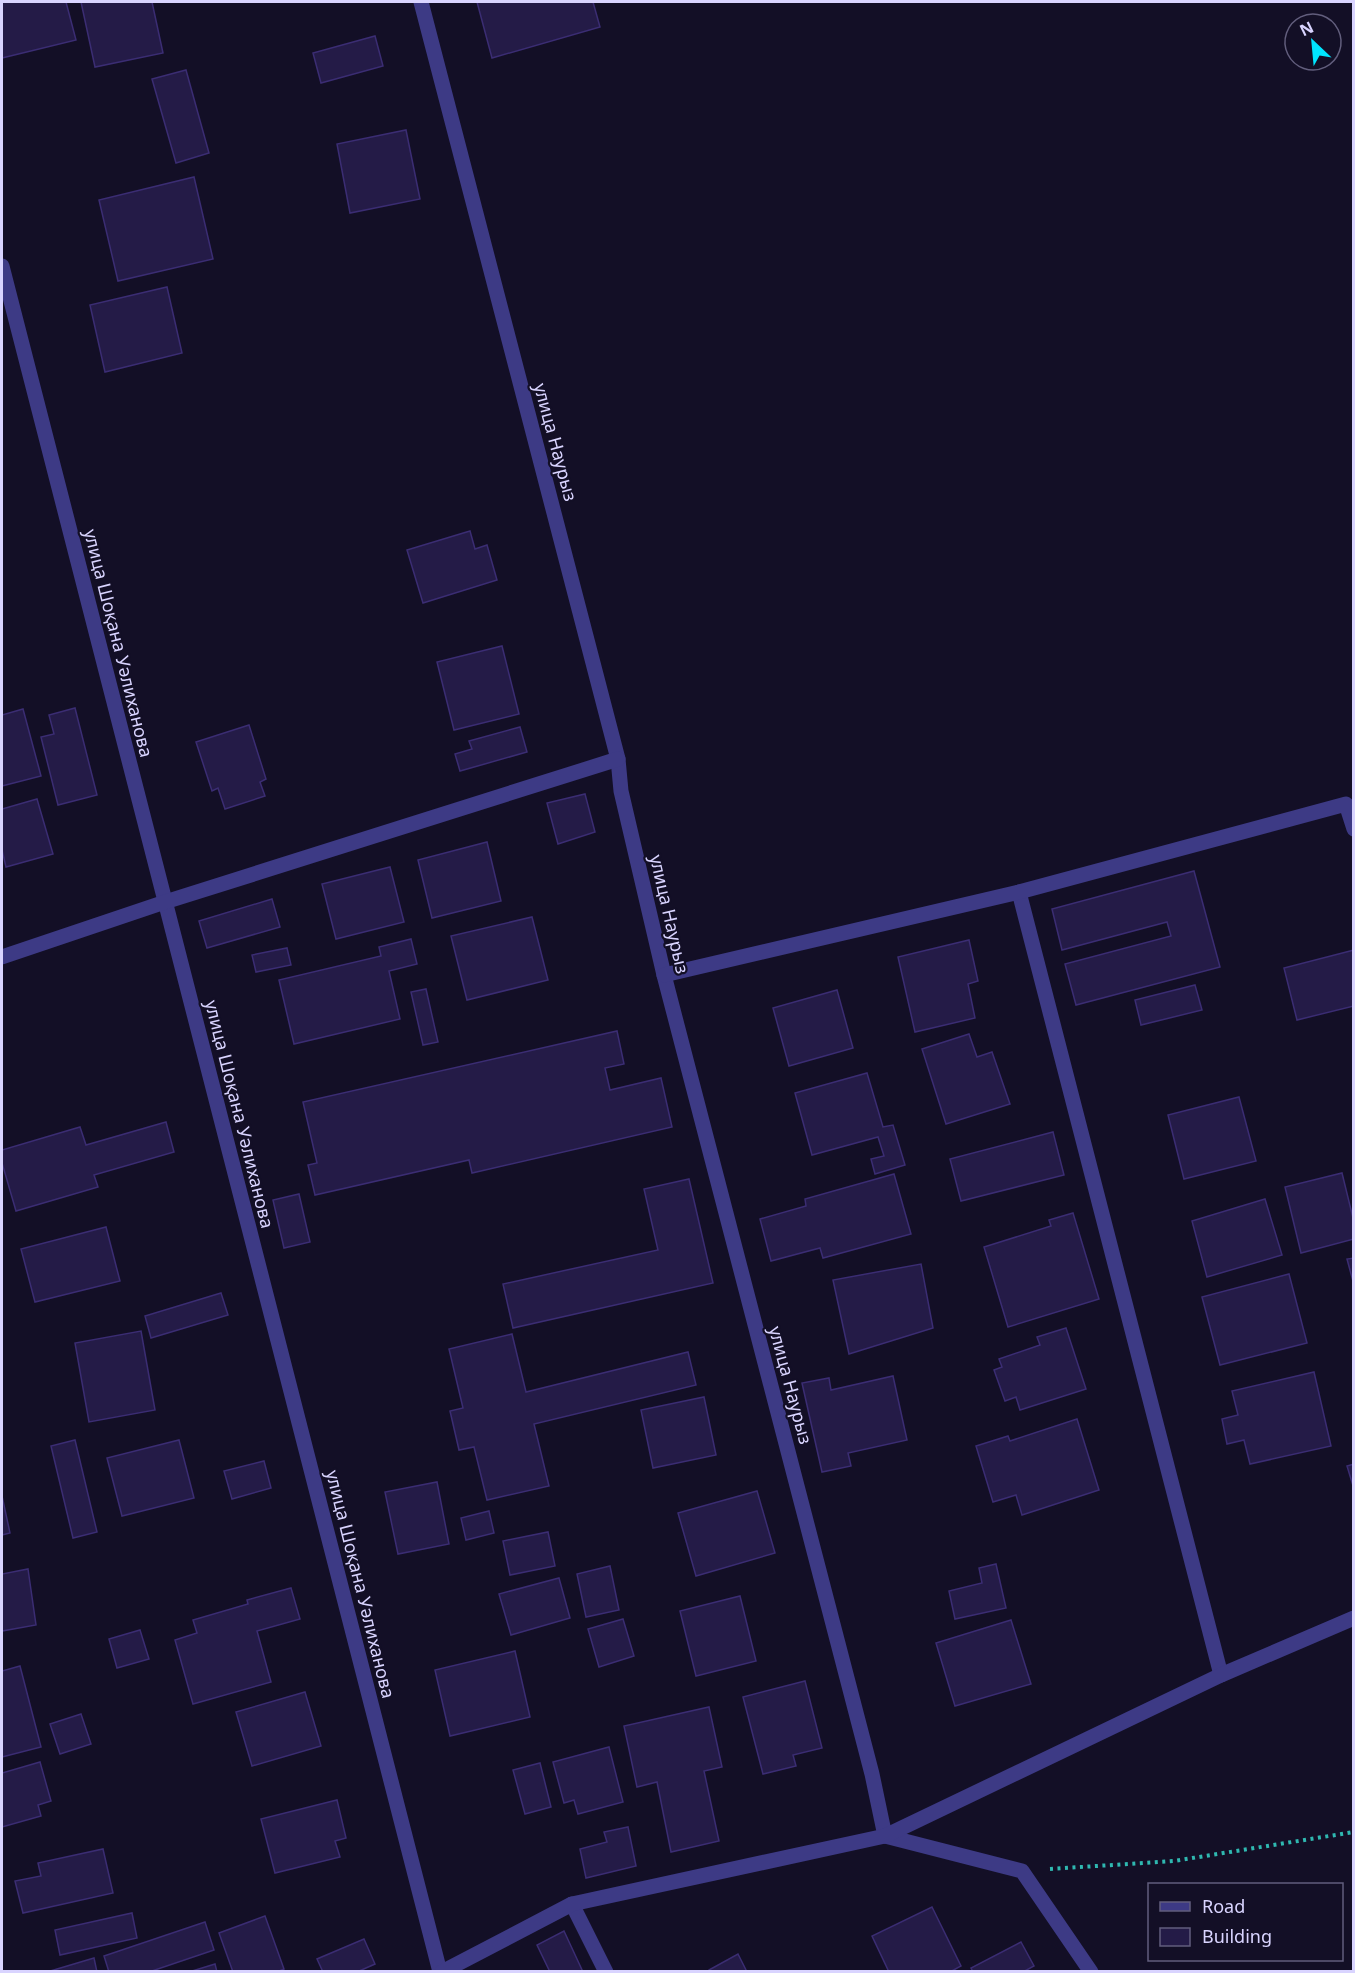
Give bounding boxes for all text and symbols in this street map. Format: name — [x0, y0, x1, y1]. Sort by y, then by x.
north arrow — [1283, 12, 1343, 72]
text: N — [1296, 16, 1317, 41]
street label: улица Наурыз — [529, 380, 583, 504]
street label: улица Шоқана Уәлиханова — [79, 526, 159, 760]
street label: улица Наурыз — [645, 852, 695, 976]
street label: улица Шоқана Уәлиханова — [200, 997, 280, 1231]
street label: улица Наурыз — [764, 1323, 818, 1447]
street label: улица Шоқана Уәлиханова — [321, 1467, 401, 1701]
legend — [1148, 1883, 1343, 1961]
text: Road — [1202, 1894, 1245, 1918]
text: Building — [1202, 1924, 1272, 1948]

